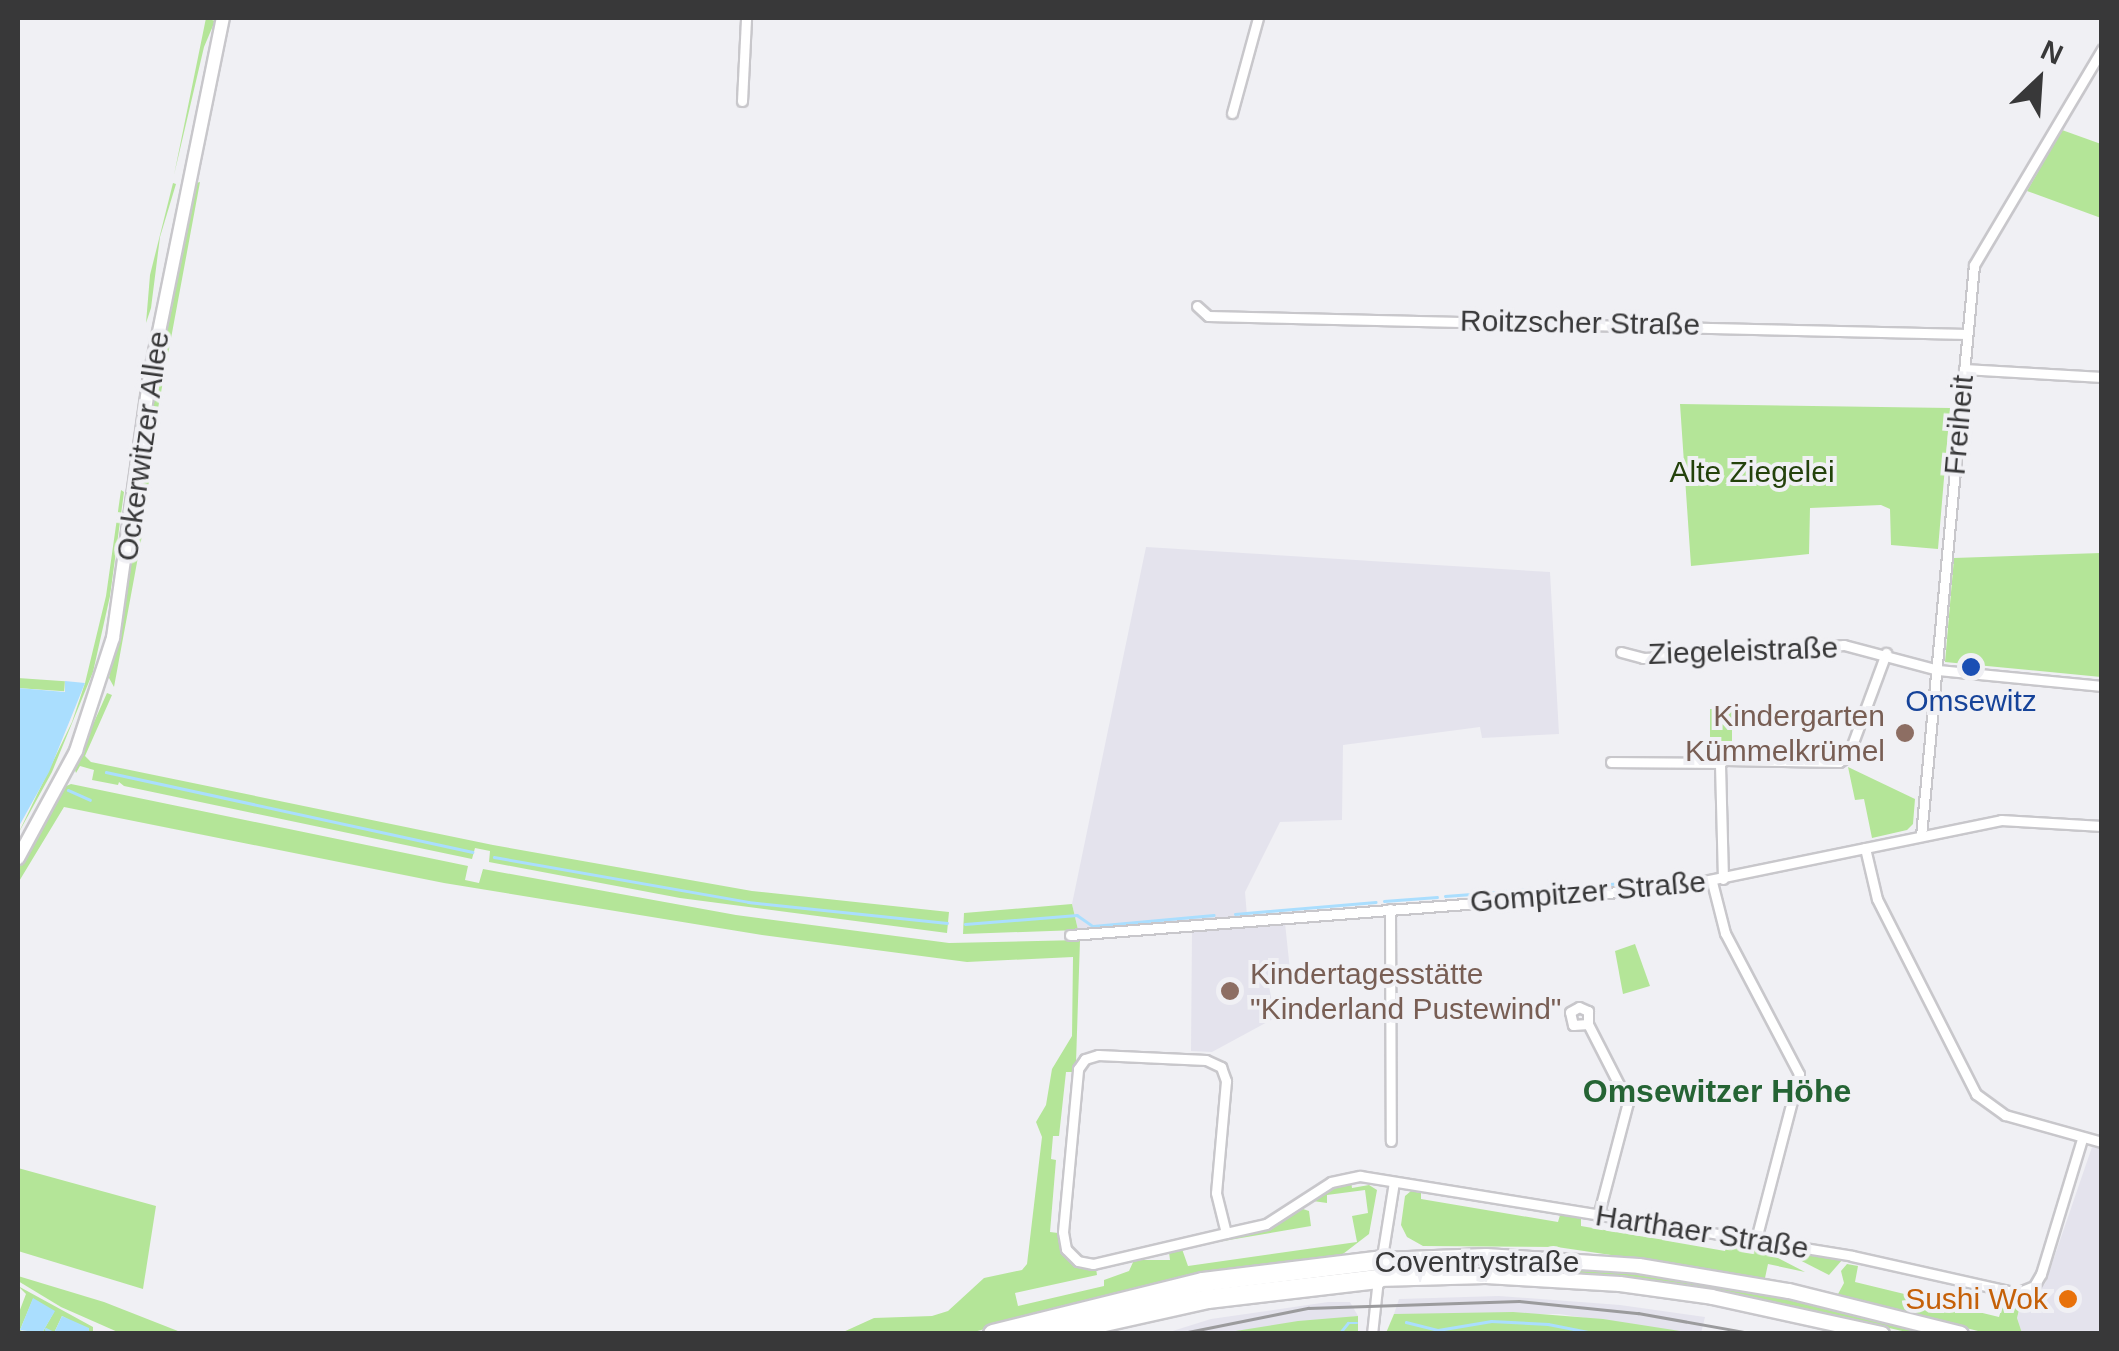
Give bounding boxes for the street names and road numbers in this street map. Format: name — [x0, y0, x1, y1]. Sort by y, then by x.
street label: Roitzscher Straße — [1460, 303, 1700, 343]
street label: Ockerwitzer Allee — [109, 328, 177, 564]
street label: Freiheit — [1937, 374, 1981, 476]
street label: Ziegeleistraße — [1647, 630, 1839, 672]
street label: Gompitzer Straße — [1469, 864, 1707, 920]
street label: Harthaer Straße — [1593, 1197, 1811, 1267]
street label: Coventrystraße — [1374, 1244, 1580, 1280]

